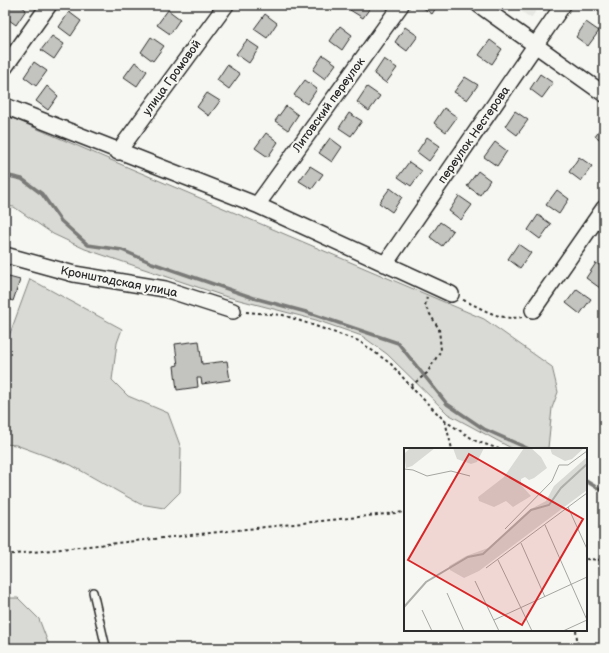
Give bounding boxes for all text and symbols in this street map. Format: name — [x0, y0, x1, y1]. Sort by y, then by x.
street label: улица Громовой — [140, 37, 205, 119]
street label: Литовский переулок — [289, 54, 369, 156]
street label: переулок Нестерова — [435, 83, 513, 187]
street label: Кронштадская улица — [59, 263, 179, 301]
inset map — [404, 448, 587, 631]

